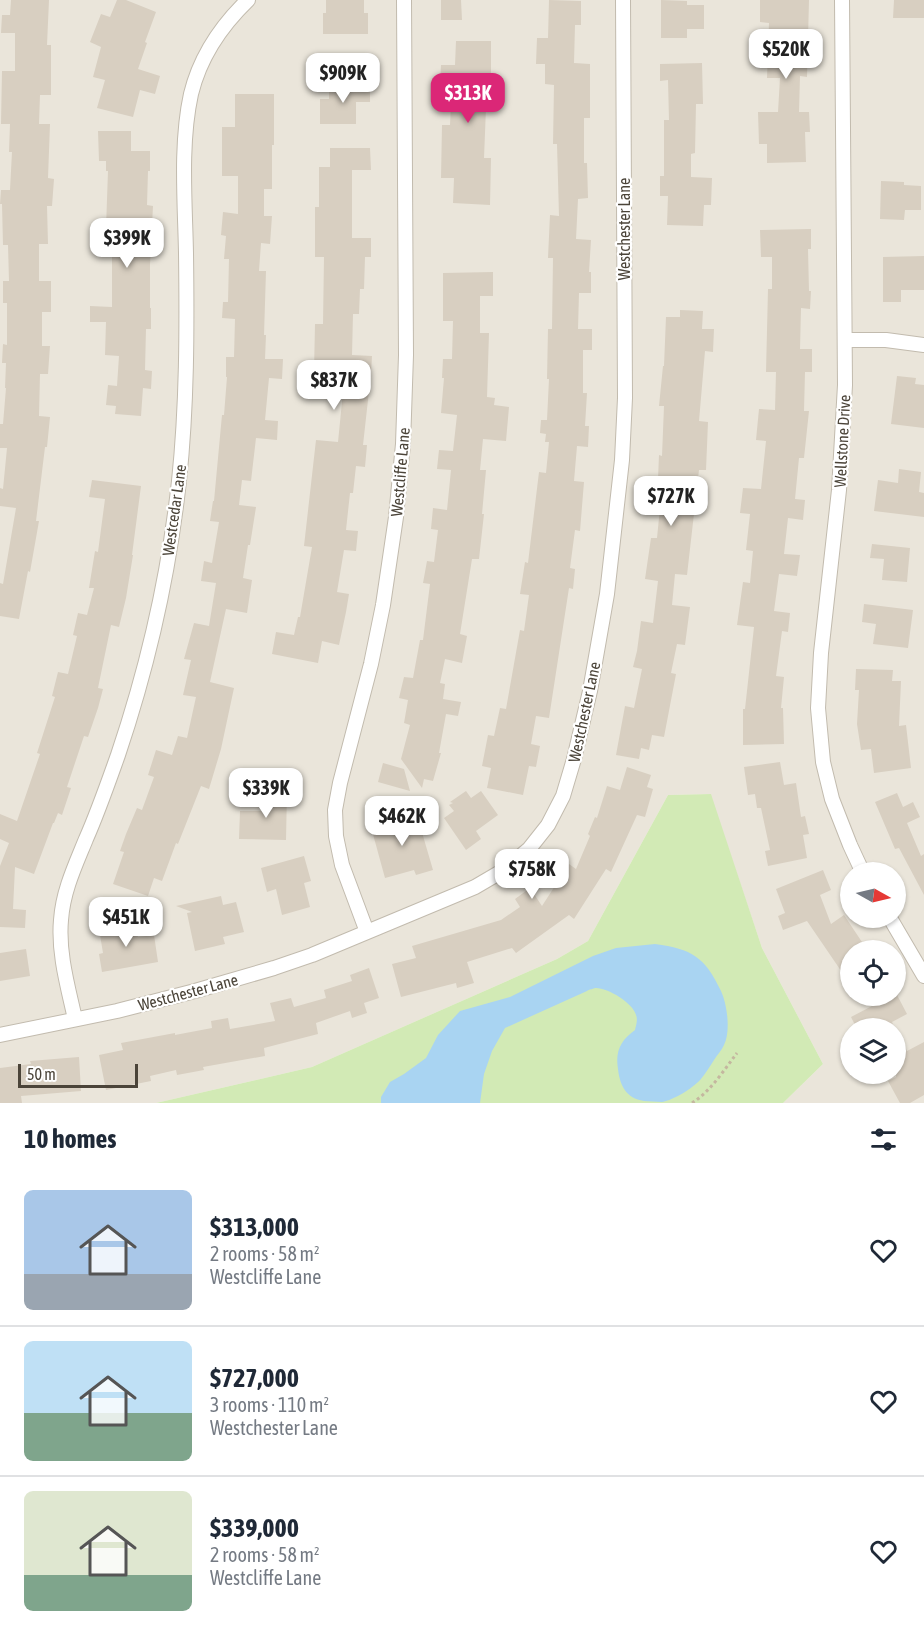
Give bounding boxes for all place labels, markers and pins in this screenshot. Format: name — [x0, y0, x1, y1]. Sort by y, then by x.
pin: $520K — [744, 29, 828, 80]
pin: $909K — [301, 53, 385, 104]
pin: $313K — [426, 73, 510, 124]
pin: $399K — [85, 218, 169, 269]
pin: $837K — [292, 360, 376, 411]
pin: $727K — [629, 476, 713, 527]
pin: $339K — [224, 768, 308, 819]
pin: $462K — [360, 796, 444, 847]
pin: $758K — [490, 849, 574, 900]
pin: $451K — [84, 897, 168, 948]

